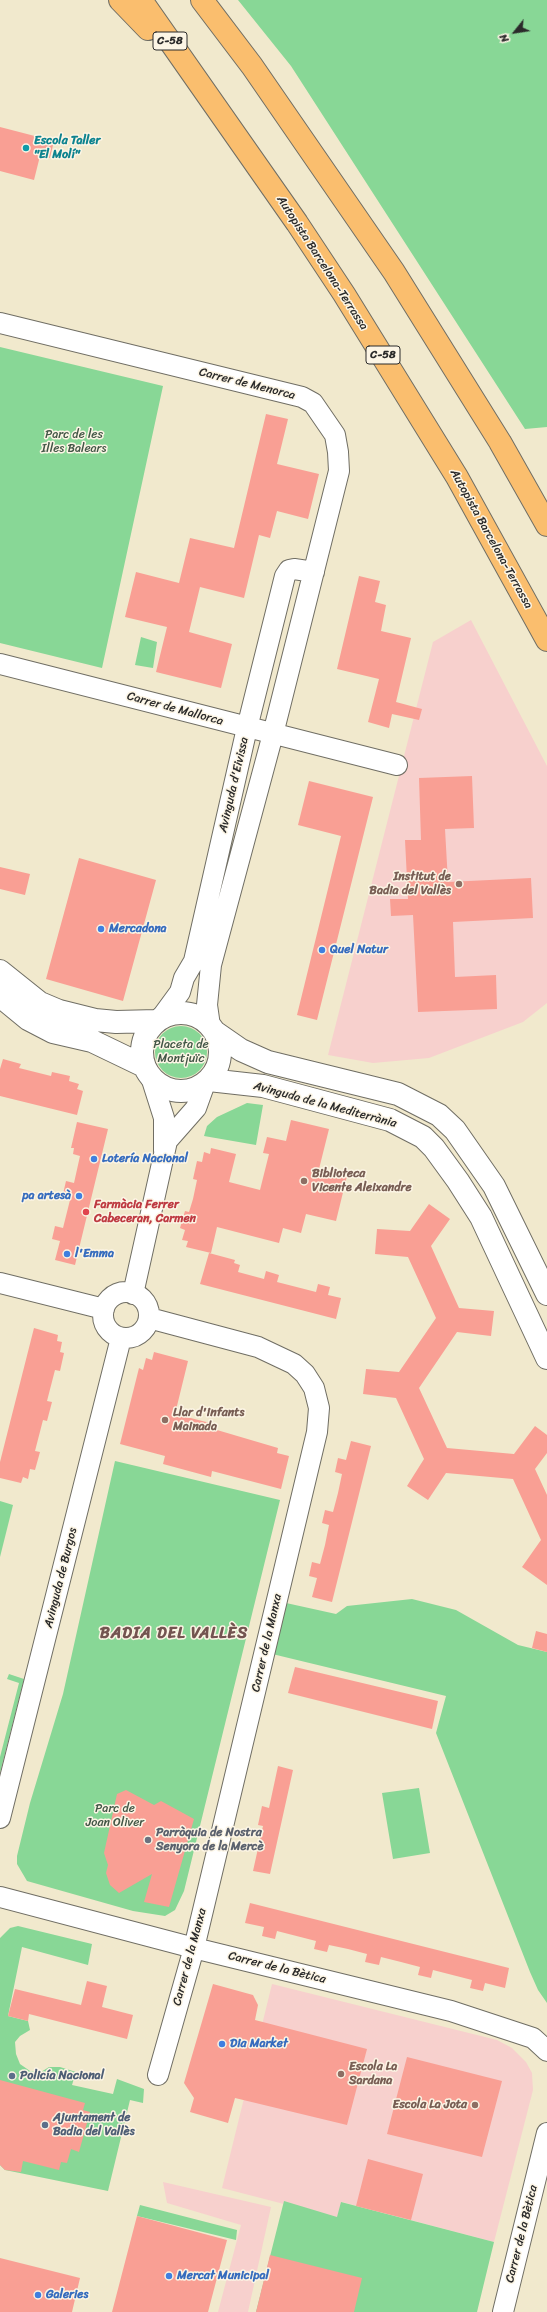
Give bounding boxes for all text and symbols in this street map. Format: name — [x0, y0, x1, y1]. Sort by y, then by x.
north arrow — [495, 12, 535, 52]
text: N — [494, 30, 514, 46]
road number: C-58 — [153, 32, 187, 50]
place label: Escola Taller "El Molí" — [34, 134, 100, 162]
marker: Escola Taller "El Molí" — [21, 143, 31, 153]
street label: Autopista Barcelona-Terrassa — [273, 193, 371, 333]
road number: C-58 — [366, 346, 400, 364]
street label: Carrer de Menorca — [197, 365, 297, 403]
park label: Parc de les Illes Balears — [42, 428, 106, 456]
street label: Autopista Barcelona-Terrassa — [447, 467, 535, 611]
street label: Carrer de Mallorca — [125, 689, 225, 729]
street label: Avinguda d'Eivissa — [216, 736, 252, 834]
place label: Institut de Badia del Vallès — [369, 870, 451, 898]
marker: Institut de Badia del Vallès — [454, 879, 464, 889]
place label: Mercadona — [109, 922, 167, 936]
marker: Mercadona — [96, 924, 106, 934]
place label: Quel Natur — [330, 943, 388, 957]
marker: Quel Natur — [317, 945, 327, 955]
park label: Placeta de Montjuïc — [153, 1038, 209, 1066]
street label: Avinguda de la Mediterrània — [252, 1079, 398, 1131]
place label: Lotería Nacional — [102, 1152, 188, 1166]
marker: Lotería Nacional — [89, 1154, 99, 1164]
place label: Biblioteca Vicente Aleixandre — [312, 1167, 412, 1195]
marker: Biblioteca Vicente Aleixandre — [299, 1176, 309, 1186]
place label: pa artesà — [22, 1189, 71, 1203]
marker: pa artesà — [74, 1191, 84, 1201]
place label: Farmàcia Ferrer Cabeceran, Carmen — [94, 1198, 196, 1226]
marker: Farmàcia Ferrer Cabeceran, Carmen — [81, 1207, 91, 1217]
place label: l'Emma — [75, 1247, 114, 1261]
marker: l'Emma — [62, 1249, 72, 1259]
place label: Llar d'infants Mainada — [173, 1406, 244, 1434]
marker: Llar d'infants Mainada — [160, 1415, 170, 1425]
street label: Avinguda de Burgos — [42, 1526, 80, 1630]
street label: Carrer de la Manxa — [249, 1593, 285, 1693]
district label: BADIA DEL VALLÈS — [101, 1624, 247, 1644]
park label: Parc de Joan Oliver — [86, 1802, 144, 1830]
place label: Parròquia de Nostra Senyora de la Mercè — [156, 1826, 264, 1854]
marker: Parròquia de Nostra Senyora de la Mercè — [143, 1835, 153, 1845]
street label: Carrer de la Manxa — [170, 1907, 210, 2007]
street label: Carrer de la Bètica — [227, 1949, 327, 1987]
place label: Dia Market — [230, 2037, 288, 2051]
marker: Dia Market — [217, 2039, 227, 2049]
place label: Escola La Sardana — [349, 2060, 397, 2088]
place label: Policía Nacional — [20, 2069, 104, 2083]
marker: Escola La Sardana — [336, 2069, 346, 2079]
marker: Policía Nacional — [7, 2071, 17, 2081]
place label: Escola La Jota — [392, 2098, 467, 2112]
marker: Escola La Jota — [470, 2100, 480, 2110]
place label: Ajuntament de Badia del Vallès — [53, 2111, 135, 2139]
marker: Ajuntament de Badia del Vallès — [40, 2120, 50, 2130]
street label: Carrer de la Bètica — [503, 2184, 541, 2284]
place label: Mercat Municipal — [177, 2269, 269, 2283]
marker: Mercat Municipal — [164, 2271, 174, 2281]
place label: Galeries — [46, 2288, 88, 2302]
marker: Galeries — [33, 2290, 43, 2300]

